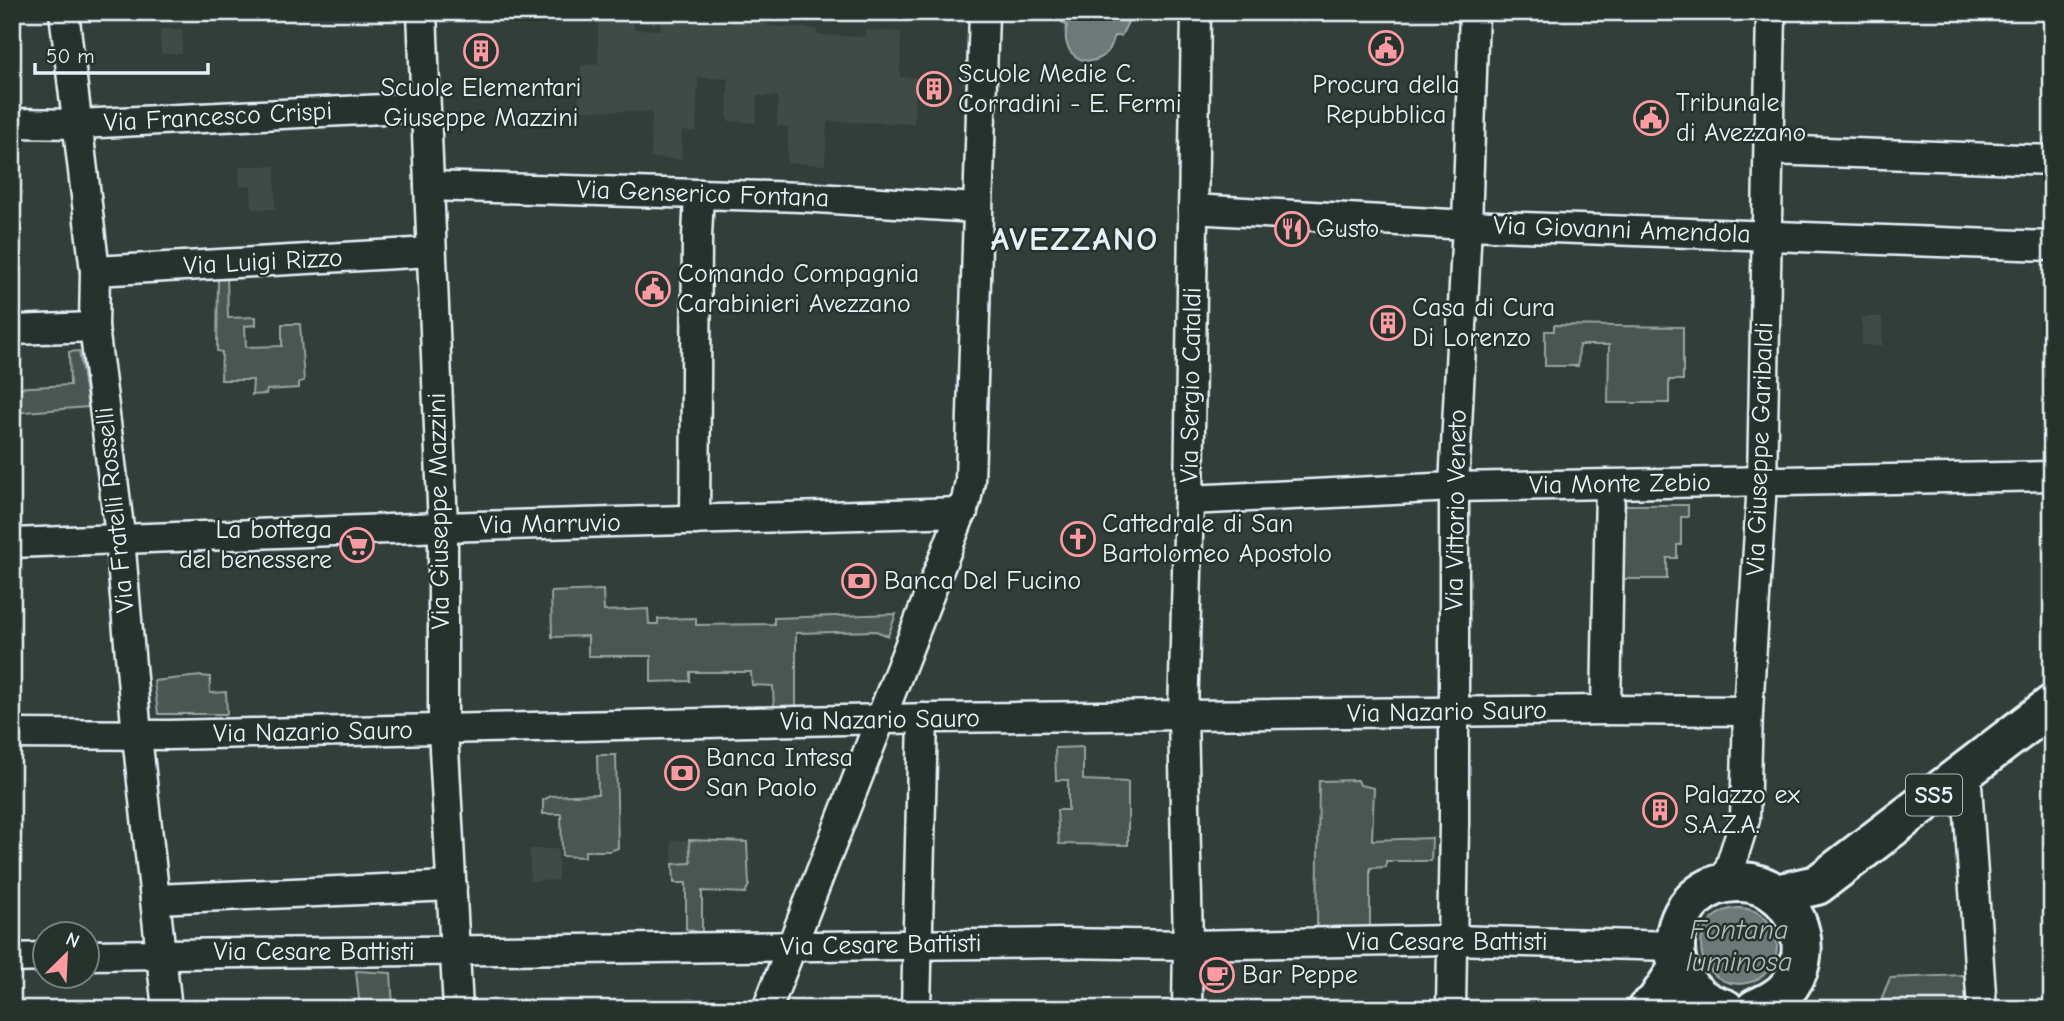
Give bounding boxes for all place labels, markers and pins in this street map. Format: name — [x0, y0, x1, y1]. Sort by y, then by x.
public building icon: Procura della Repubblica — [1367, 29, 1405, 67]
building icon: Scuole Elementari Giuseppe Mazzini — [462, 32, 500, 70]
place label: Scuole Medie C. Corradini - E. Fermi — [958, 59, 1182, 119]
building icon: Scuole Medie C. Corradini - E. Fermi — [915, 70, 953, 108]
place label: Procura della Repubblica — [1312, 70, 1460, 130]
place label: Scuole Elementari Giuseppe Mazzini — [381, 73, 581, 133]
place label: Tribunale di Avezzano — [1676, 88, 1806, 148]
public building icon: Tribunale di Avezzano — [1632, 99, 1670, 137]
restaurant icon: Gusto — [1273, 210, 1311, 248]
place label: Gusto — [1316, 214, 1379, 244]
place label: Comando Compagnia Carabinieri Avezzano — [678, 259, 919, 319]
public building icon: Comando Compagnia Carabinieri Avezzano — [634, 270, 672, 308]
place label: Casa di Cura Di Lorenzo — [1412, 293, 1555, 353]
building icon: Casa di Cura Di Lorenzo — [1369, 304, 1407, 342]
place label: Cattedrale di San Bartolomeo Apostolo — [1102, 509, 1332, 569]
place label: La bottega del benessere — [179, 515, 332, 575]
church icon: Cattedrale di San Bartolomeo Apostolo — [1059, 520, 1097, 558]
supermarket icon: La bottega del benessere — [338, 526, 376, 564]
bank icon: Banca Del Fucino — [840, 562, 878, 600]
place label: Banca Del Fucino — [884, 566, 1081, 596]
place label: Banca Intesa San Paolo — [706, 743, 853, 803]
bank icon: Banca Intesa San Paolo — [663, 754, 701, 792]
place label: Palazzo ex S.A.Z.A. — [1684, 780, 1800, 840]
building icon: Palazzo ex S.A.Z.A. — [1641, 791, 1679, 829]
cafe icon: Bar Peppe — [1198, 956, 1236, 994]
place label: Bar Peppe — [1242, 960, 1358, 990]

